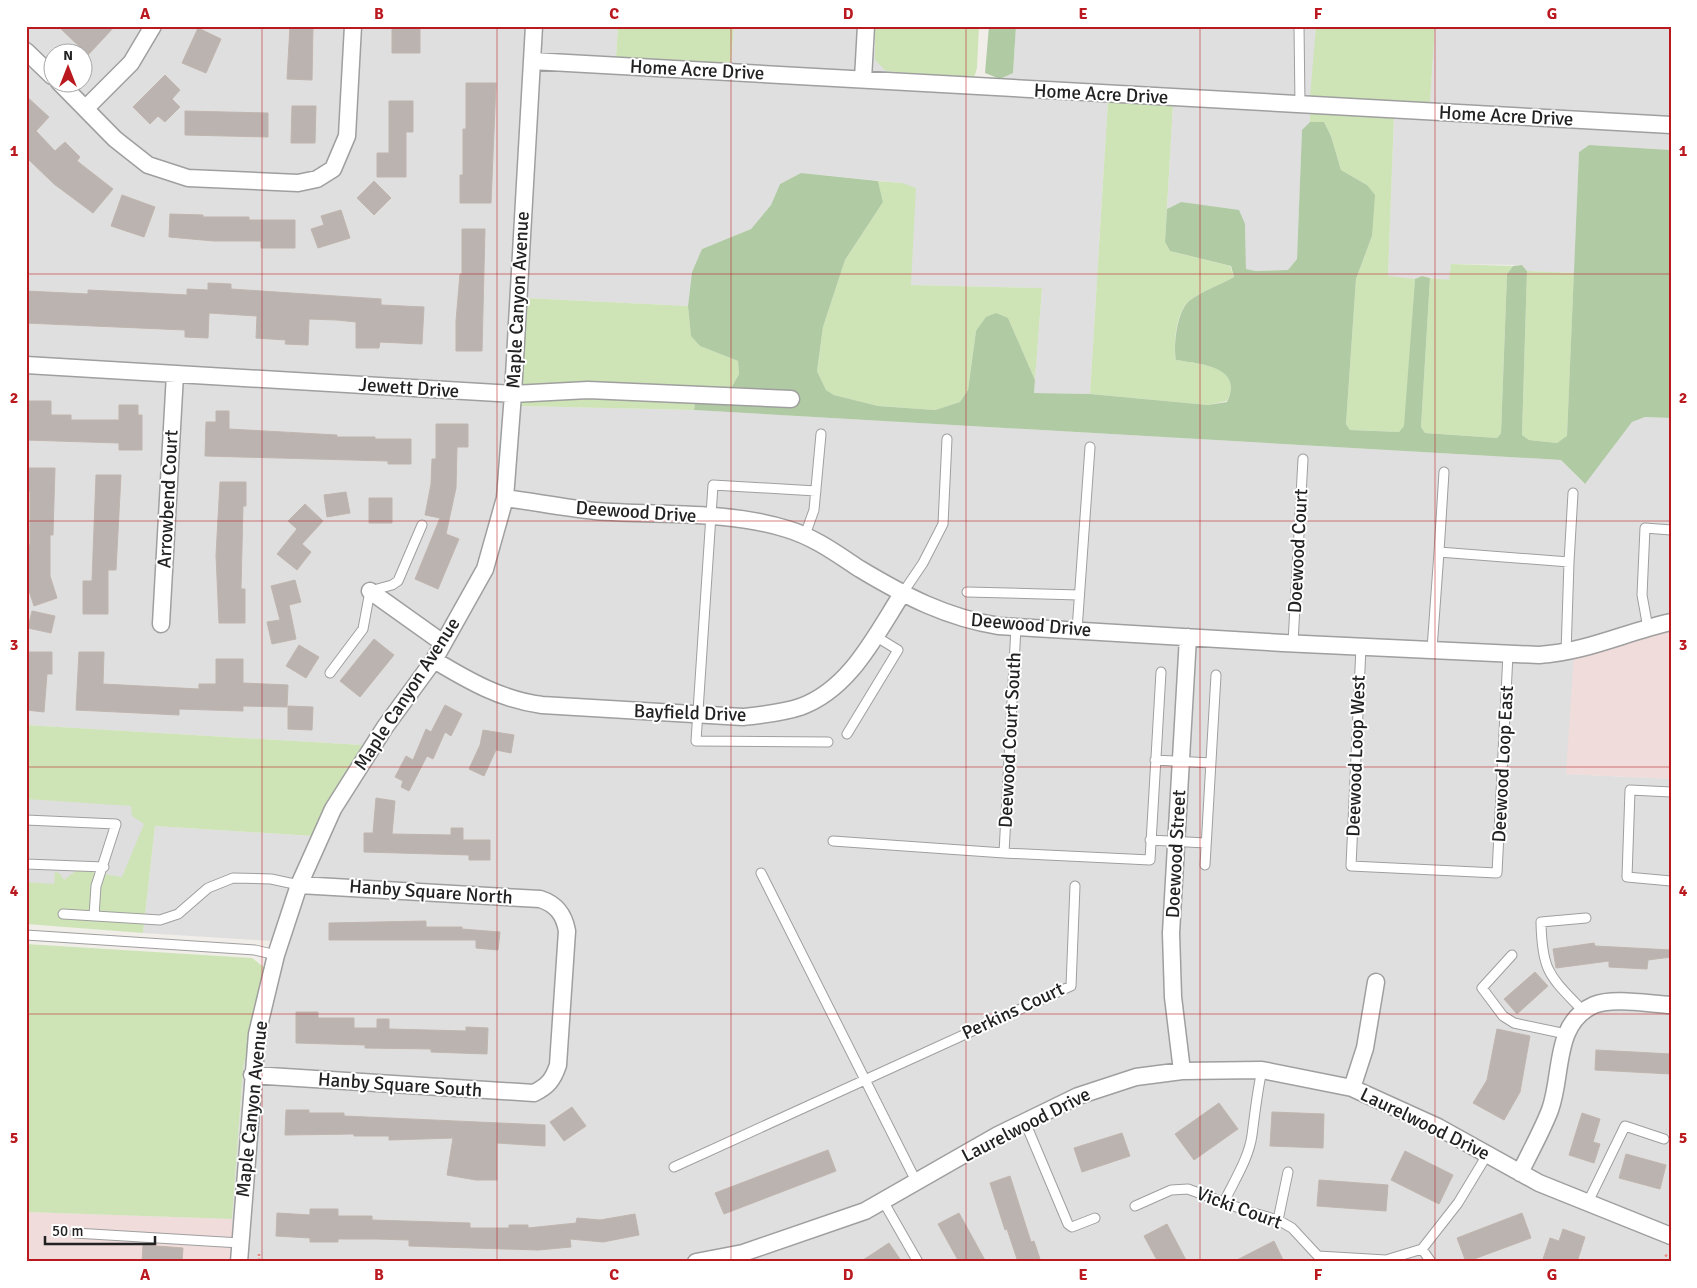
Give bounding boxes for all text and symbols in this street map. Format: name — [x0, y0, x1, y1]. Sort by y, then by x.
text: A — [140, 4, 151, 24]
text: B — [374, 4, 384, 24]
text: C — [609, 4, 619, 24]
text: D — [843, 4, 854, 24]
text: E — [1078, 4, 1088, 24]
text: F — [1314, 4, 1323, 24]
text: G — [1547, 4, 1557, 24]
north arrow — [42, 42, 92, 92]
text: N — [63, 47, 73, 64]
street label: Home Acre Drive — [629, 54, 765, 86]
street label: Home Acre Drive — [1033, 78, 1169, 110]
street label: Home Acre Drive — [1438, 100, 1574, 132]
text: 1 — [10, 141, 19, 161]
text: 1 — [1679, 141, 1688, 161]
street label: Maple Canyon Avenue — [501, 211, 535, 389]
street label: Jewett Drive — [358, 373, 460, 403]
text: 2 — [10, 388, 18, 408]
text: 2 — [1679, 388, 1687, 408]
street label: Arrowbend Court — [152, 429, 184, 569]
street label: Doewood Court — [1283, 488, 1313, 614]
street label: Deewood Drive — [575, 496, 697, 528]
street label: Deewood Drive — [970, 608, 1092, 642]
street label: Maple Canyon Avenue — [349, 613, 465, 775]
text: 3 — [10, 635, 18, 655]
text: 3 — [1679, 635, 1687, 655]
street label: Deewood Court South — [993, 651, 1027, 829]
street label: Deewood Loop West — [1341, 674, 1371, 837]
street label: Deewood Loop East — [1487, 685, 1519, 843]
street label: Bayfield Drive — [633, 699, 747, 727]
street label: Doewood Street — [1161, 789, 1191, 919]
street label: Hanby Square North — [348, 874, 514, 910]
text: 4 — [10, 881, 19, 901]
text: 4 — [1679, 881, 1688, 901]
street label: Perkins Court — [958, 977, 1068, 1045]
street label: Maple Canyon Avenue — [231, 1019, 273, 1199]
street label: Hanby Square South — [317, 1067, 483, 1103]
street label: Laurelwood Drive — [958, 1082, 1094, 1168]
street label: Laurelwood Drive — [1356, 1082, 1494, 1166]
text: 5 — [10, 1128, 18, 1148]
text: 5 — [1679, 1128, 1687, 1148]
street label: Vicki Court — [1193, 1181, 1285, 1235]
scale bar — [45, 1213, 155, 1245]
text: 50 m — [52, 1222, 83, 1240]
text: A — [140, 1265, 151, 1285]
text: B — [374, 1265, 384, 1285]
text: C — [609, 1265, 619, 1285]
text: D — [843, 1265, 854, 1285]
text: E — [1078, 1265, 1088, 1285]
text: F — [1314, 1265, 1323, 1285]
text: G — [1547, 1265, 1557, 1285]

